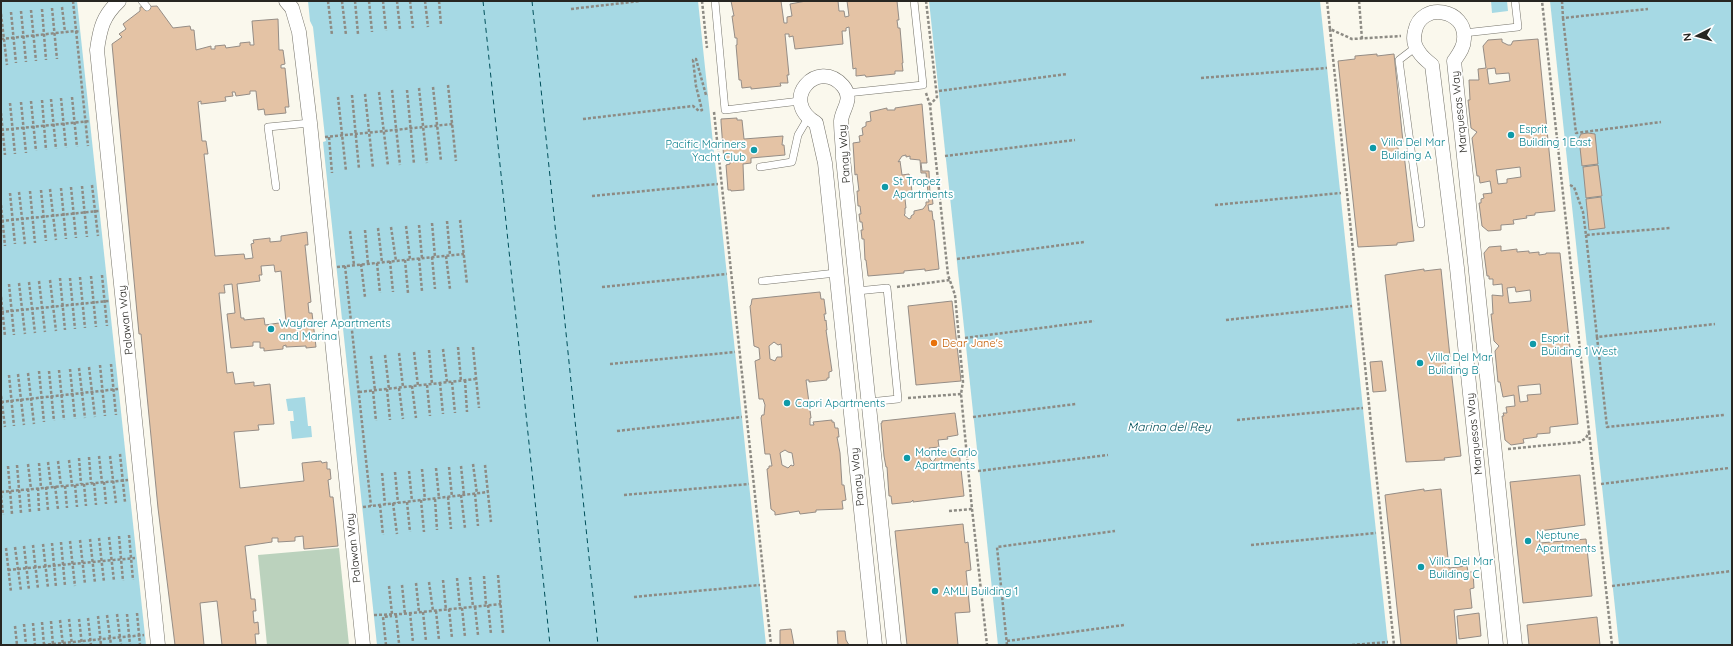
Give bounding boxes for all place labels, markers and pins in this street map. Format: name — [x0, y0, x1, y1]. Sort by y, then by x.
place label: Esprit Building 1 East — [1519, 122, 1592, 149]
marker: Esprit Building 1 East — [1506, 130, 1516, 140]
place label: Villa Del Mar Building A — [1381, 135, 1446, 162]
place label: Pacific Mariners Yacht Club — [665, 137, 746, 164]
marker: Villa Del Mar Building A — [1368, 143, 1378, 153]
marker: Pacific Mariners Yacht Club — [749, 145, 759, 155]
place label: St Tropez Apartments — [893, 174, 953, 201]
marker: St Tropez Apartments — [880, 182, 890, 192]
place label: Wayfarer Apartments and Marina — [279, 316, 391, 343]
marker: Wayfarer Apartments and Marina — [266, 324, 276, 334]
place label: Esprit Building 1 West — [1541, 331, 1617, 358]
place label: Dear Jane's — [942, 336, 1003, 350]
marker: Dear Jane's — [929, 338, 939, 348]
marker: Esprit Building 1 West — [1528, 339, 1538, 349]
place label: Villa Del Mar Building B — [1428, 350, 1493, 377]
marker: Villa Del Mar Building B — [1415, 358, 1425, 368]
place label: Capri Apartments — [795, 396, 885, 410]
marker: Capri Apartments — [782, 398, 792, 408]
place label: Monte Carlo Apartments — [915, 445, 977, 472]
marker: Monte Carlo Apartments — [902, 453, 912, 463]
place label: Neptune Apartments — [1536, 528, 1596, 555]
marker: Neptune Apartments — [1523, 536, 1533, 546]
place label: Villa Del Mar Building C — [1429, 554, 1494, 581]
marker: Villa Del Mar Building C — [1416, 562, 1426, 572]
place label: AMLI Building 1 — [943, 584, 1018, 598]
marker: AMLI Building 1 — [930, 586, 940, 596]

